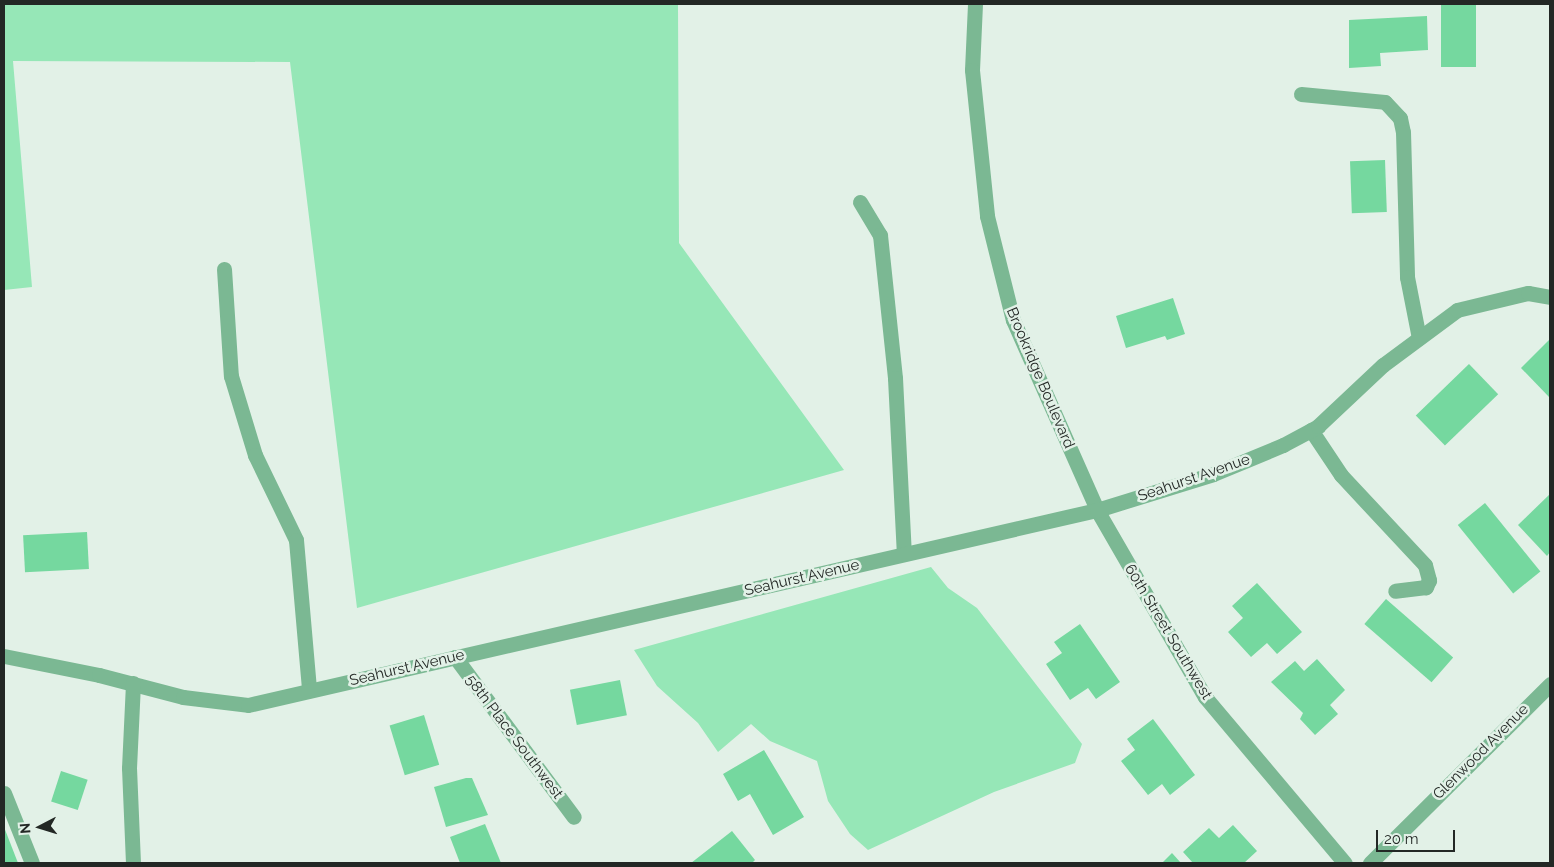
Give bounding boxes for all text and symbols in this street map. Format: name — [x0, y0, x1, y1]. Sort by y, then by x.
street label: Brookridge Boulevard — [1002, 305, 1078, 451]
street label: Seahurst Avenue — [1135, 450, 1253, 506]
street label: Seahurst Avenue — [743, 556, 861, 600]
street label: 60th Street Southwest — [1120, 561, 1216, 703]
street label: Seahurst Avenue — [348, 646, 466, 690]
street label: 58th Place Southwest — [462, 671, 566, 803]
street label: Glenwood Avenue — [1429, 700, 1533, 804]
north arrow — [15, 802, 65, 852]
scale bar — [1379, 820, 1458, 852]
text: N — [17, 822, 33, 834]
text: 20 m — [1384, 830, 1419, 848]

